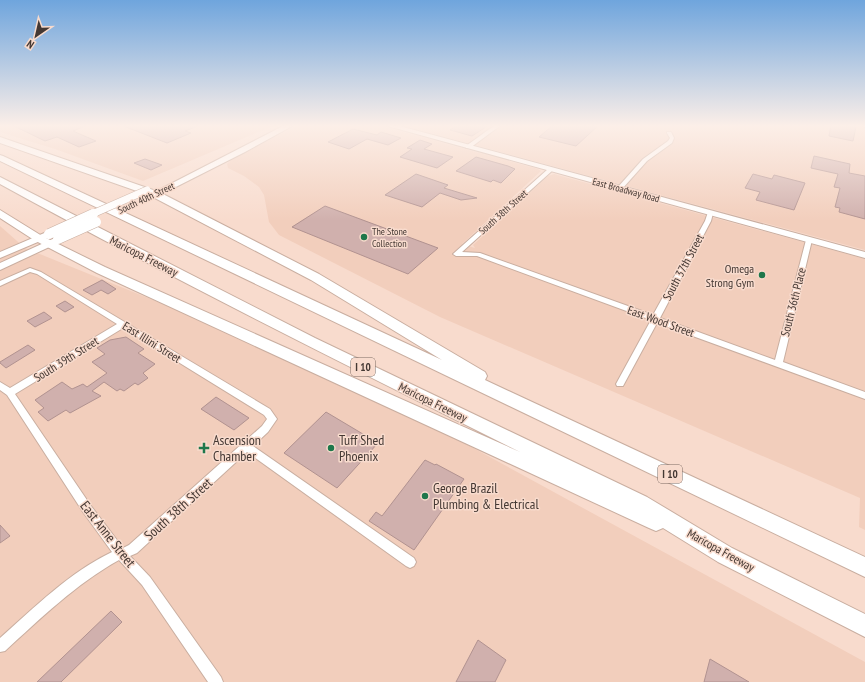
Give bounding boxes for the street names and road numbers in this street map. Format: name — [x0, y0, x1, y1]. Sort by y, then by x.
street label: East Broadway Road — [591, 175, 661, 205]
street label: South 40th Street — [116, 179, 177, 217]
street label: South 38th Street — [476, 187, 530, 237]
street label: South 37th Street — [659, 230, 707, 303]
street label: Maricopa Freeway — [107, 232, 181, 280]
street label: South 36th Place — [777, 266, 809, 338]
street label: East Wood Street — [625, 302, 697, 340]
street label: East Illini Street — [120, 318, 185, 366]
street label: South 39th Street — [31, 333, 102, 385]
road number: I 10 — [351, 358, 375, 376]
street label: Maricopa Freeway — [396, 379, 470, 425]
road number: I 10 — [658, 465, 682, 483]
street label: South 38th Street — [140, 474, 216, 544]
street label: East Anne Street — [76, 497, 140, 571]
street label: Maricopa Freeway — [685, 525, 758, 575]

